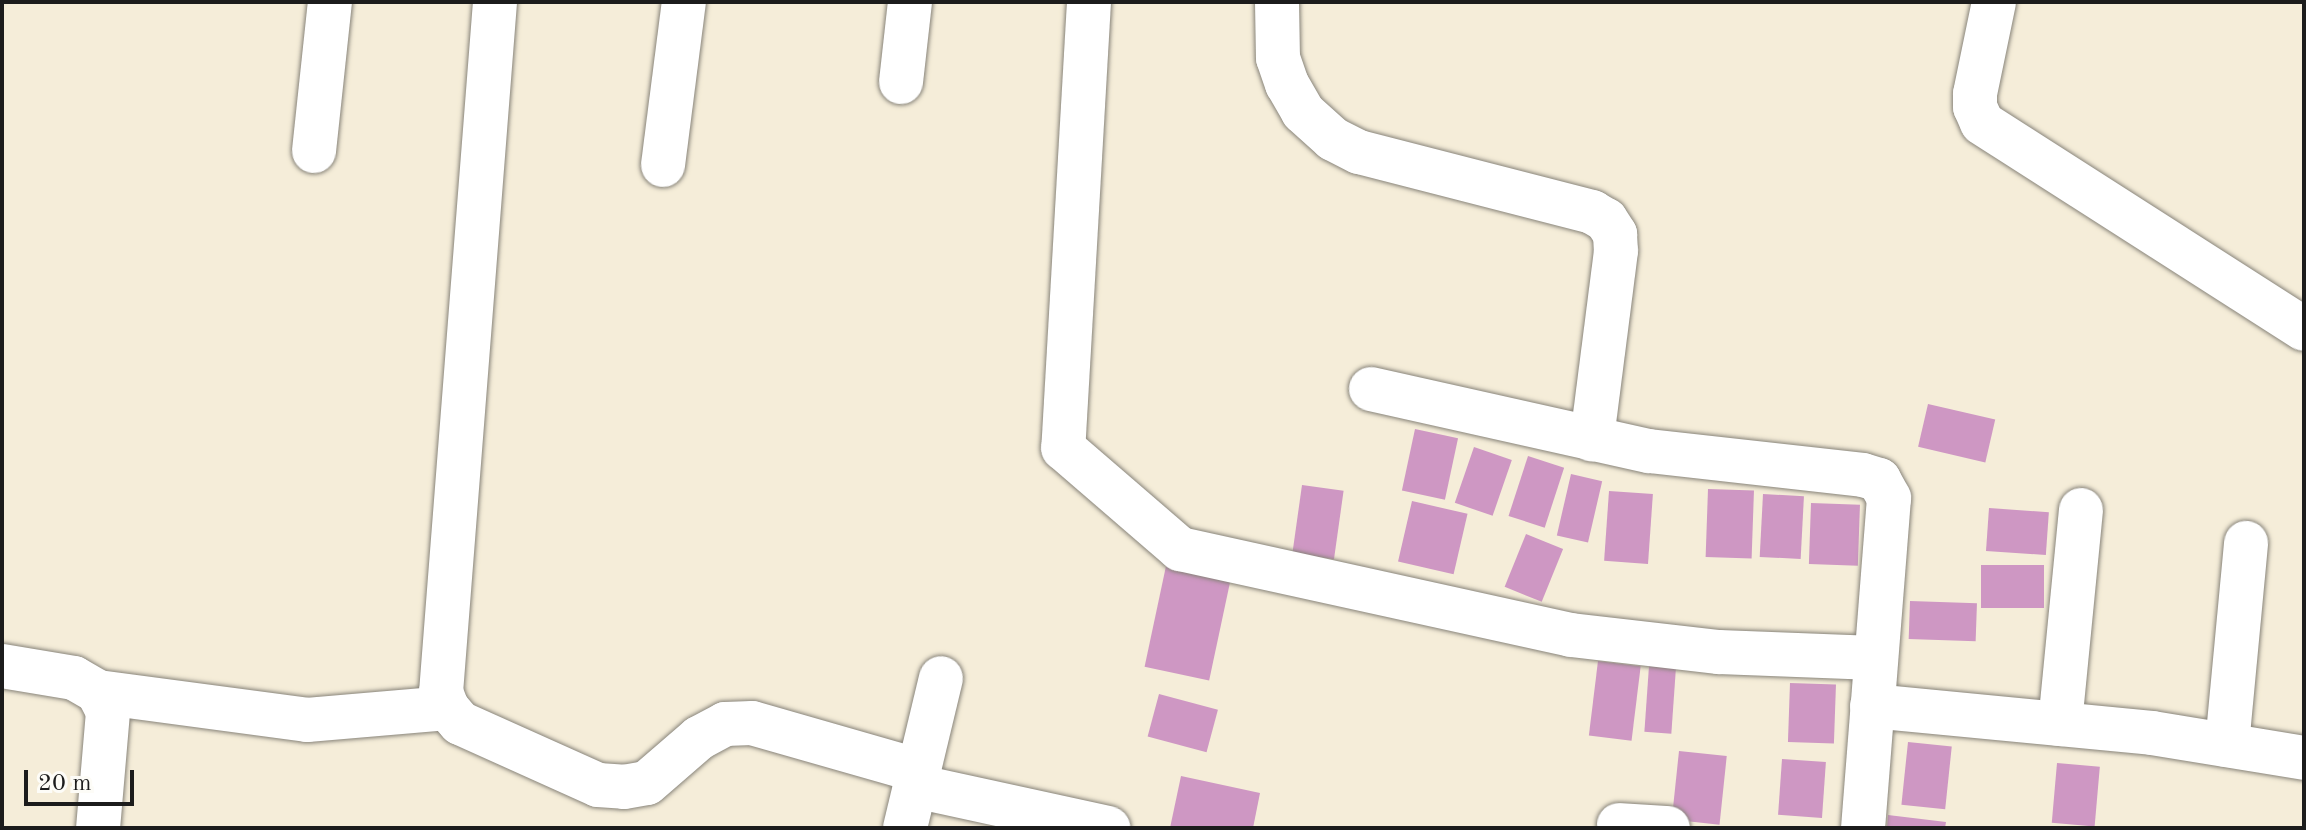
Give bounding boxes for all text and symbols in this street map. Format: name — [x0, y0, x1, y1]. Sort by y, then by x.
scale bar — [28, 754, 138, 804]
text: 20 m — [38, 772, 92, 796]

